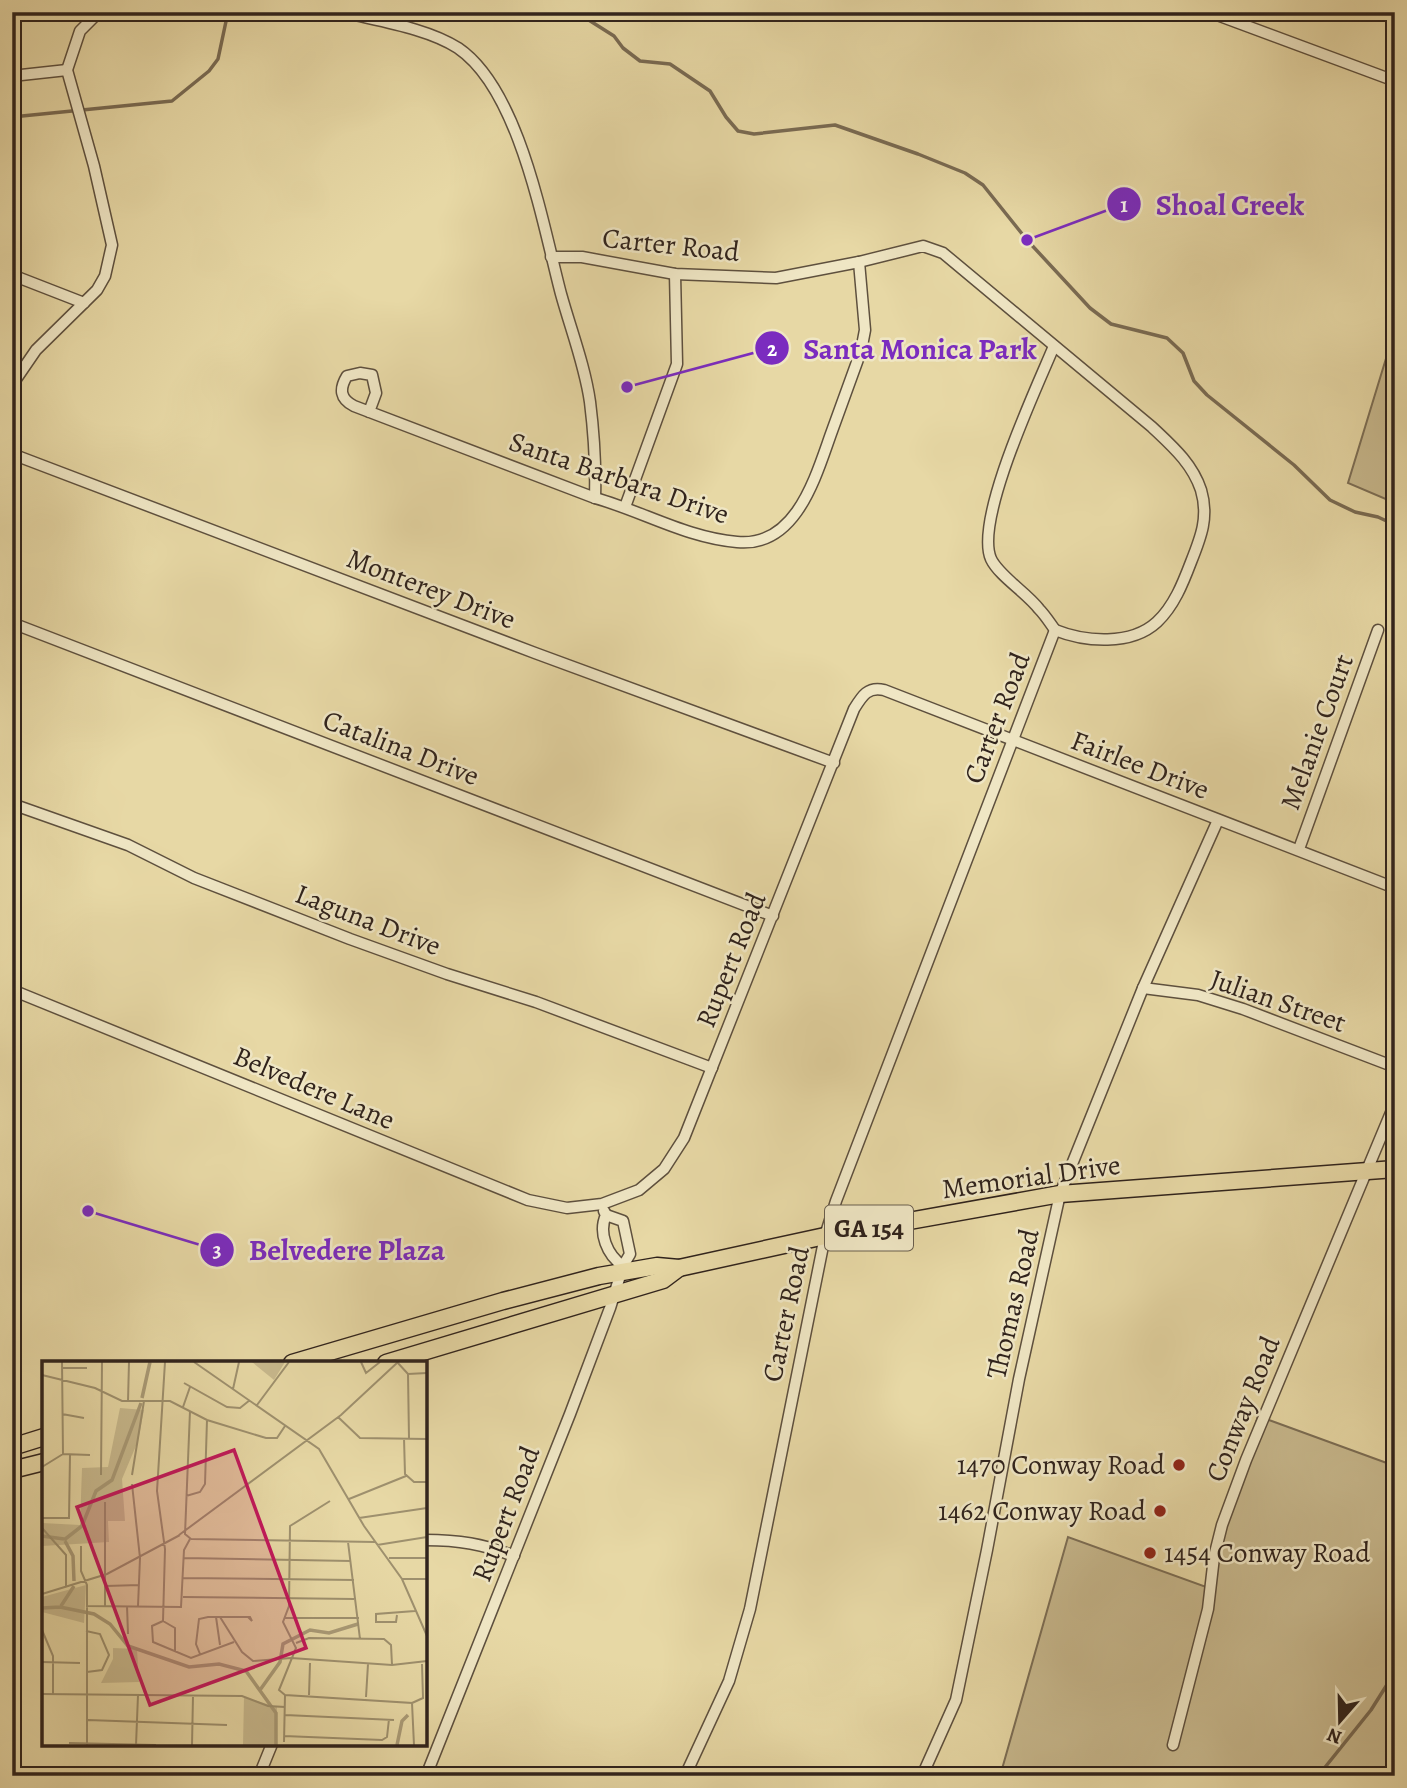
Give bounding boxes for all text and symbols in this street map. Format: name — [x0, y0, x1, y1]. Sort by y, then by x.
callout: Shoal Creek — [1106, 179, 1318, 230]
text: Shoal Creek — [1156, 185, 1305, 225]
text: 1 — [1120, 191, 1128, 219]
street label: Carter Road — [601, 219, 742, 271]
callout: Santa Monica Park — [754, 323, 1051, 374]
text: Santa Monica Park — [803, 329, 1037, 369]
text: 2 — [767, 335, 777, 363]
street label: Santa Barbara Drive — [504, 423, 734, 533]
street label: Monterey Drive — [341, 539, 521, 639]
street label: Carter Road — [955, 646, 1040, 789]
street label: Melanie Court — [1271, 649, 1363, 815]
street label: Catalina Drive — [317, 701, 485, 795]
street label: Fairlee Drive — [1065, 721, 1215, 809]
street label: Laguna Drive — [290, 875, 446, 965]
street label: Rupert Road — [687, 886, 776, 1033]
street label: Julian Street — [1205, 960, 1351, 1042]
street label: Belvedere Lane — [228, 1037, 400, 1139]
street label: Memorial Drive — [939, 1146, 1123, 1208]
road number: GA 154 — [825, 1205, 913, 1250]
callout: Belvedere Plaza — [199, 1224, 459, 1275]
street label: Thomas Road — [977, 1224, 1049, 1383]
text: Belvedere Plaza — [249, 1230, 446, 1270]
text: 3 — [212, 1236, 222, 1264]
street label: Carter Road — [753, 1242, 819, 1385]
street label: Conway Road — [1197, 1330, 1290, 1487]
inset map — [42, 1361, 427, 1746]
street label: Rupert Road — [463, 1440, 550, 1587]
place label: 1470 Conway Road — [957, 1446, 1166, 1484]
marker: 1470 Conway Road — [1171, 1457, 1187, 1473]
place label: 1462 Conway Road — [938, 1492, 1147, 1530]
marker: 1462 Conway Road — [1152, 1503, 1168, 1519]
place label: 1454 Conway Road — [1164, 1534, 1371, 1572]
marker: 1454 Conway Road — [1142, 1545, 1158, 1561]
north arrow — [1306, 1686, 1376, 1756]
text: N — [1323, 1721, 1345, 1751]

